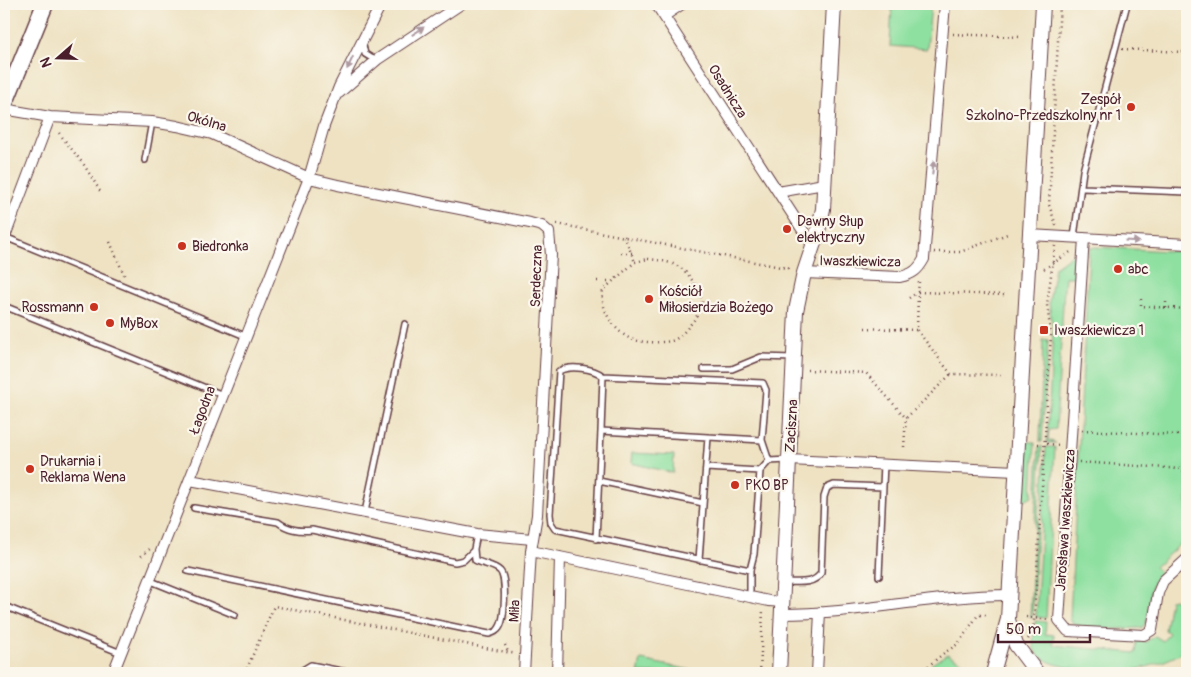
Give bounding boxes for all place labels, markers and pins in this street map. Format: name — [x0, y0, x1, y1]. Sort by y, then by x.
place label: Zespół Szkolno-Przedszkolny nr 1 — [966, 91, 1122, 124]
marker: Zespół Szkolno-Przedszkolny nr 1 — [1125, 101, 1137, 113]
place label: Dawny Słup elektryczny — [797, 213, 865, 246]
marker: Dawny Słup elektryczny — [781, 223, 793, 235]
place label: Biedronka — [192, 238, 249, 255]
marker: Biedronka — [176, 240, 188, 252]
place label: abc — [1128, 261, 1149, 278]
marker: abc — [1112, 263, 1124, 275]
place label: Kościół Miłosierdzia Bożego — [659, 283, 774, 316]
marker: Kościół Miłosierdzia Bożego — [643, 293, 655, 305]
place label: Rossmann — [21, 299, 84, 316]
marker: Rossmann — [88, 301, 100, 313]
place label: MyBox — [120, 315, 158, 332]
marker: MyBox — [104, 317, 116, 329]
place label: Iwaszkiewicza 1 — [1054, 322, 1144, 339]
marker: Iwaszkiewicza 1 — [1038, 324, 1050, 336]
place label: Drukarnia i Reklama Wena — [40, 453, 126, 486]
marker: Drukarnia i Reklama Wena — [24, 463, 36, 475]
place label: PKO BP — [745, 477, 789, 494]
marker: PKO BP — [729, 479, 741, 491]

